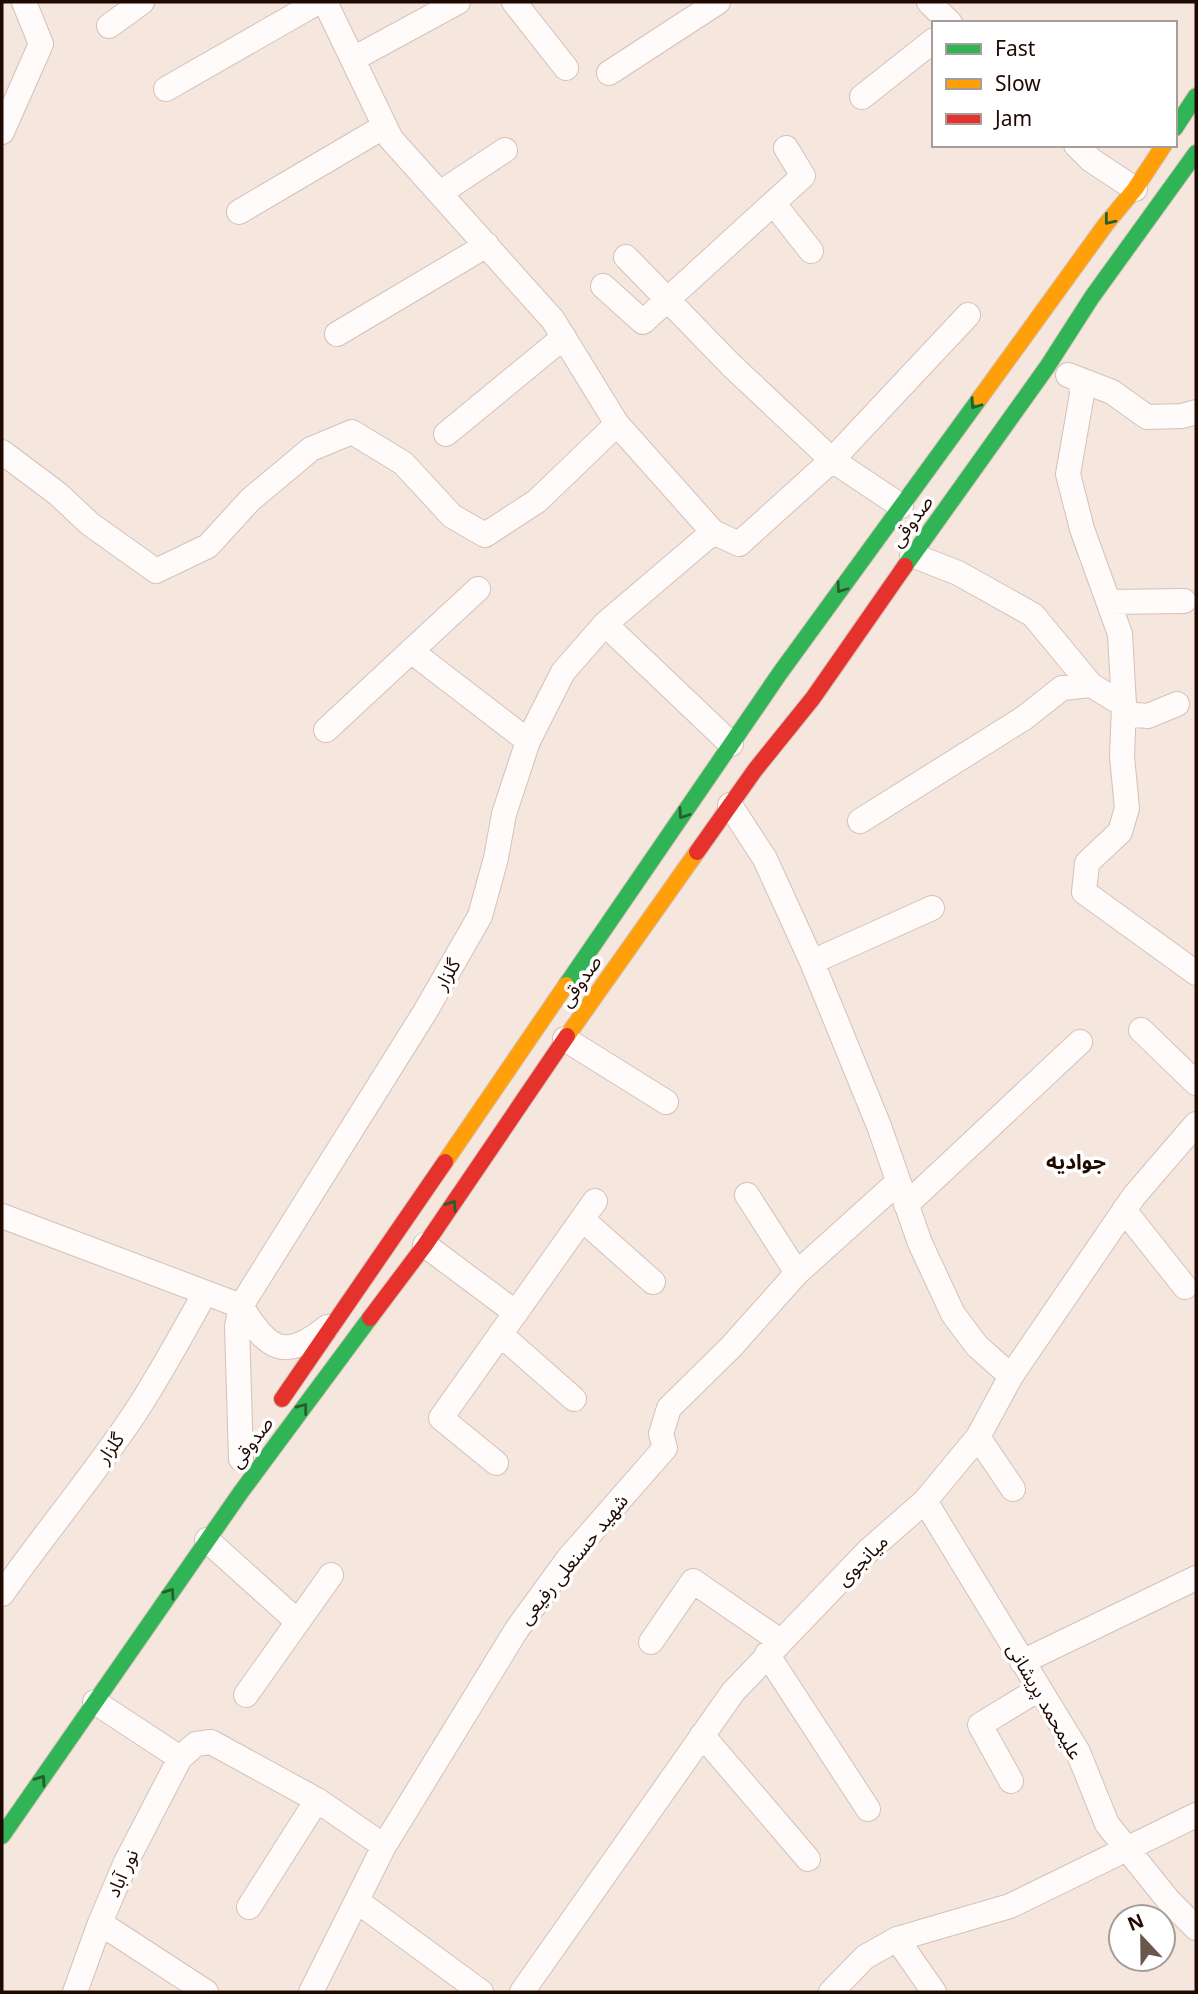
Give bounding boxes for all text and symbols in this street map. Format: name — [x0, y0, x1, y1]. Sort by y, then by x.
legend — [932, 21, 1177, 147]
text: Fast — [995, 34, 1036, 62]
text: Slow — [995, 69, 1041, 97]
text: Jam — [993, 104, 1032, 132]
one-way arrow — [1105, 213, 1118, 225]
one-way arrow — [971, 396, 984, 409]
street label: صدوقی — [883, 490, 939, 552]
one-way arrow — [837, 580, 850, 593]
one-way arrow — [678, 807, 691, 820]
street label: صدوقی — [553, 950, 607, 1012]
street label: گلزار — [427, 953, 467, 995]
district label: جوادیه — [1046, 1147, 1106, 1175]
one-way arrow — [444, 1200, 457, 1213]
one-way arrow — [295, 1403, 307, 1416]
street label: صدوقی — [223, 1411, 279, 1473]
street label: گلزار — [90, 1426, 131, 1469]
street label: شهید حسنعلی رفیعی — [512, 1488, 634, 1630]
street label: میانجوی — [830, 1528, 894, 1592]
one-way arrow — [162, 1588, 174, 1601]
street label: علیمحمد پریشانی — [1001, 1638, 1089, 1764]
one-way arrow — [33, 1775, 45, 1788]
street label: نور آباد — [100, 1845, 144, 1901]
north arrow — [1107, 1903, 1177, 1973]
text: N — [1124, 1907, 1148, 1937]

